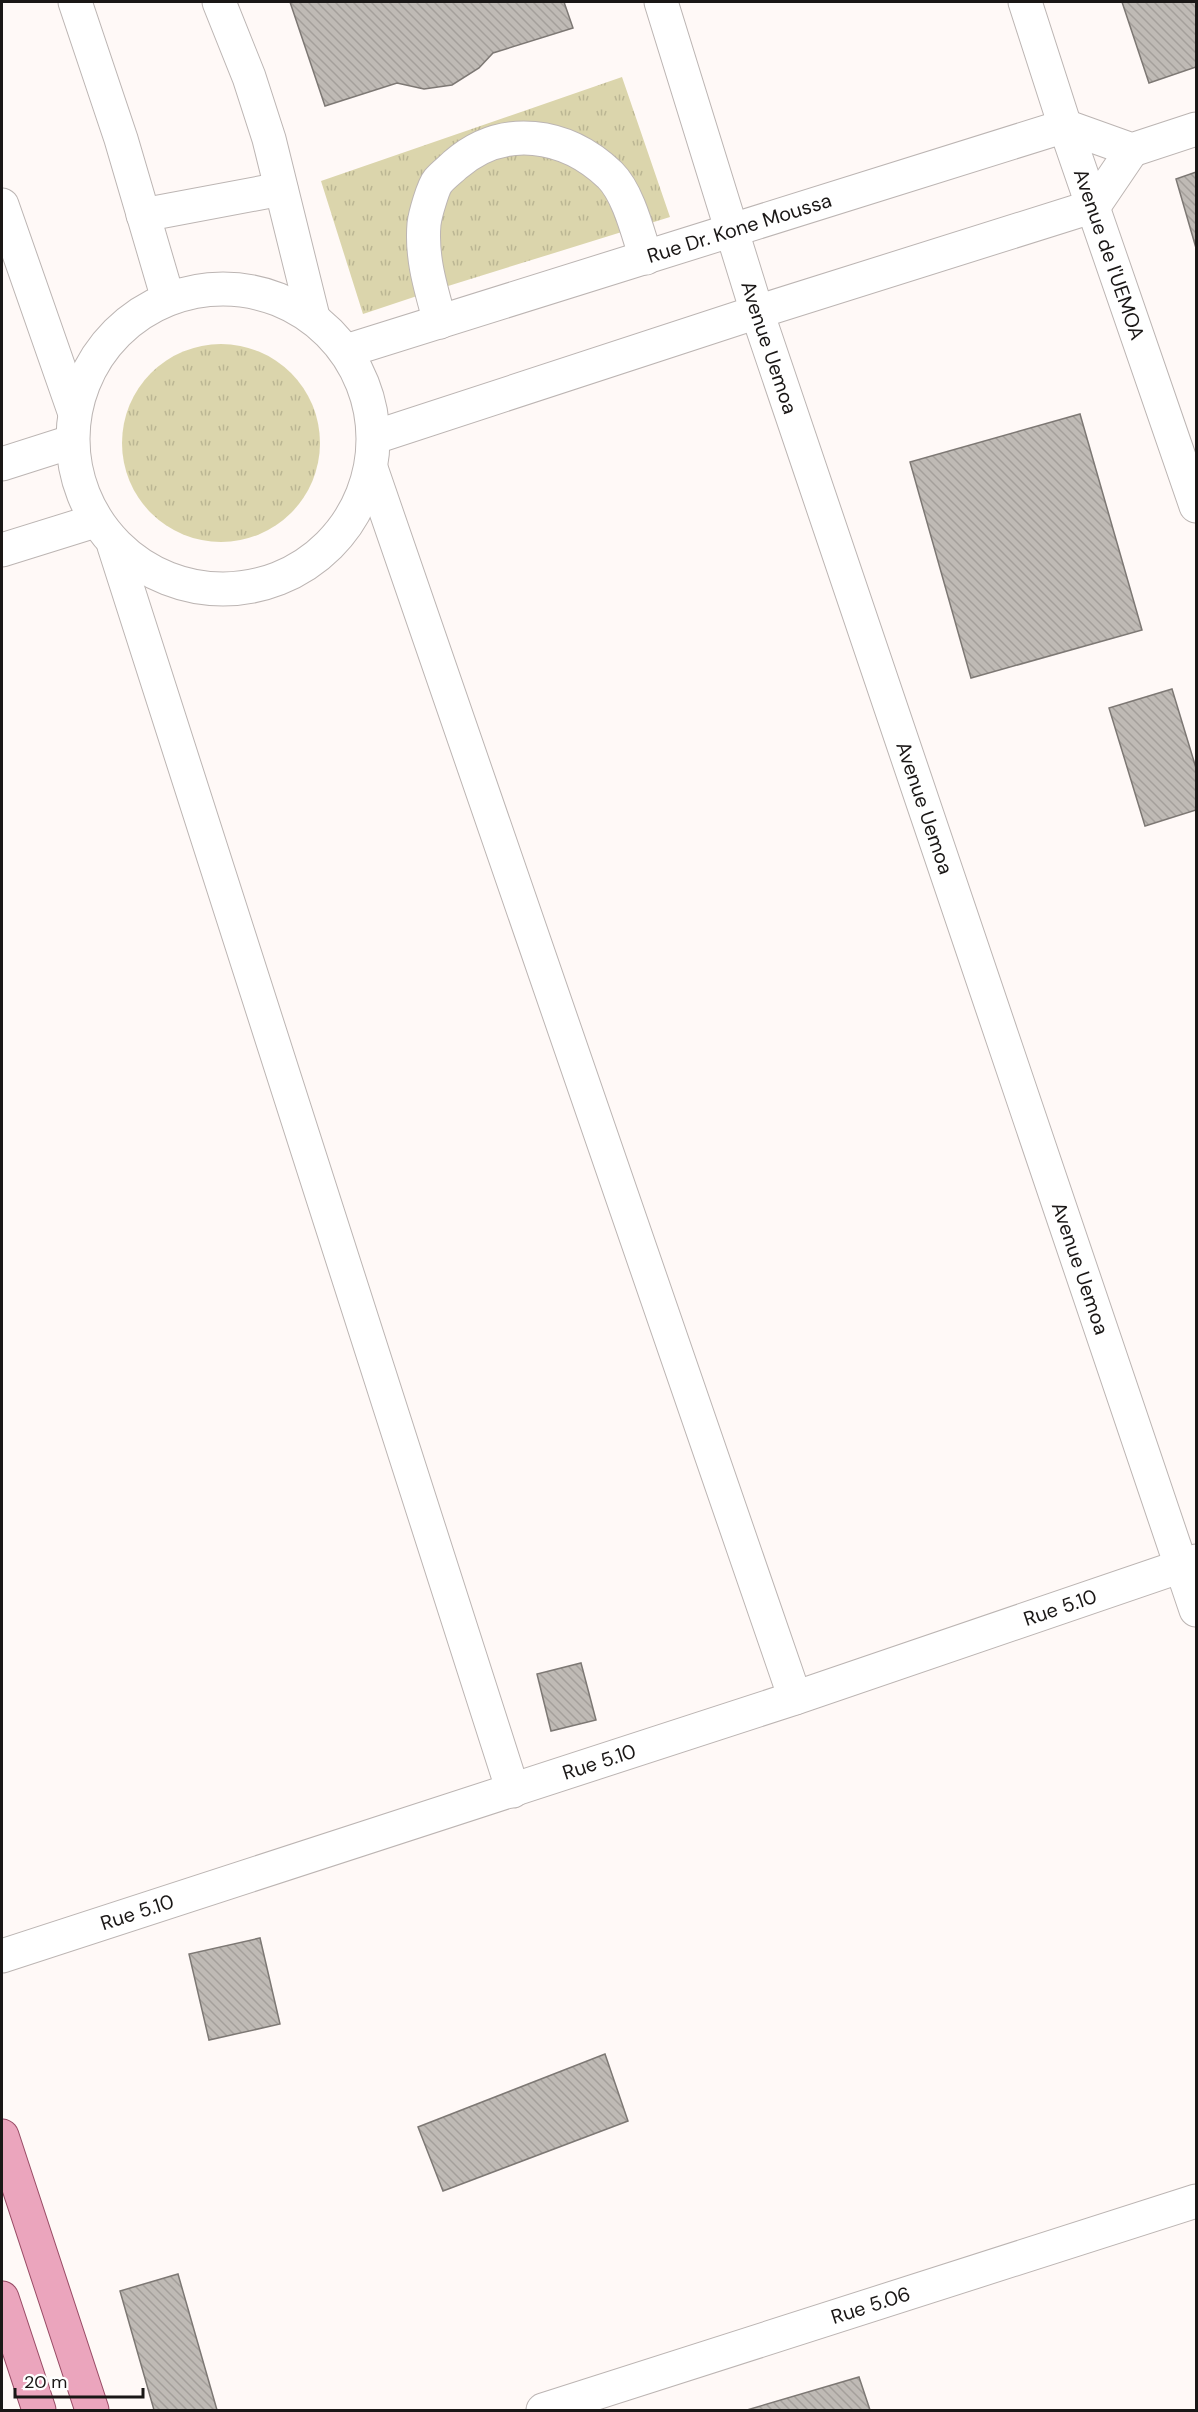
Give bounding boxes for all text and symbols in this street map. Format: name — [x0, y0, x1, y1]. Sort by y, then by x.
street label: Avenue de l'UEMOA — [1068, 165, 1151, 343]
street label: Rue Dr. Kone Moussa — [644, 187, 835, 269]
street label: Avenue Uemoa — [735, 278, 803, 417]
street label: Avenue Uemoa — [890, 738, 959, 878]
street label: Avenue Uemoa — [1046, 1199, 1115, 1338]
street label: Rue 5.10 — [1020, 1583, 1100, 1632]
street label: Rue 5.10 — [559, 1738, 639, 1786]
street label: Rue 5.10 — [97, 1888, 177, 1936]
street label: Rue 5.06 — [828, 2280, 913, 2330]
scale bar — [15, 2361, 142, 2399]
text: 20 m — [24, 2370, 67, 2394]

